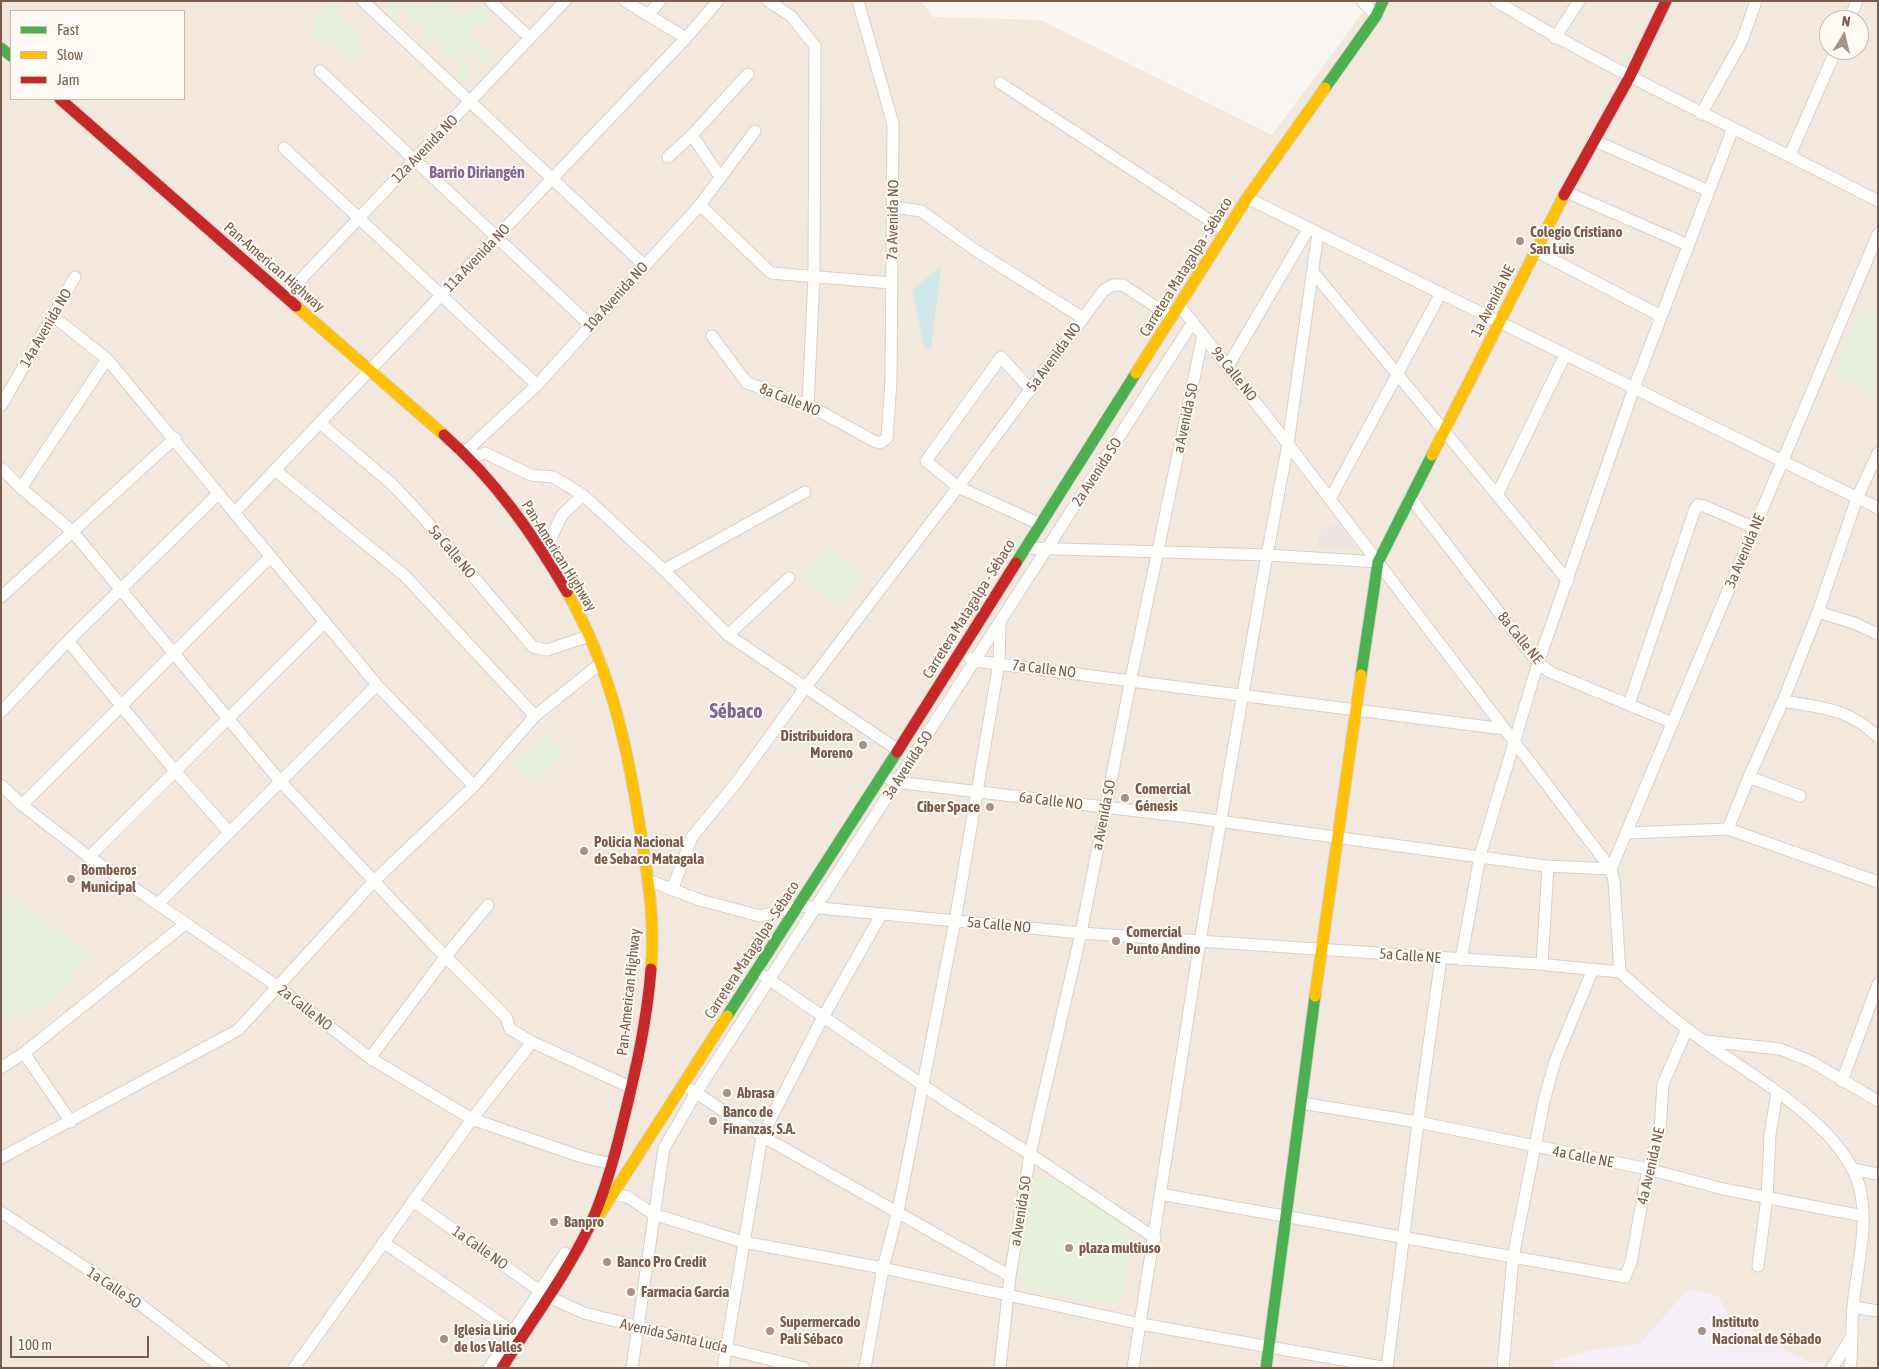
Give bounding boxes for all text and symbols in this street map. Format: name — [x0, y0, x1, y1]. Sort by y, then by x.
legend — [10, 10, 185, 100]
north arrow — [1819, 10, 1869, 60]
text: N — [1841, 13, 1852, 30]
text: Fast — [57, 21, 79, 38]
text: Slow — [57, 46, 83, 63]
text: Jam — [57, 71, 80, 88]
street label: 12a Avenida NO — [388, 111, 462, 187]
district label: Barrio Diriangén — [429, 163, 525, 183]
street label: 7a Avenida NO — [883, 179, 903, 261]
street label: Carretera Matagalpa - Sébaco — [1136, 194, 1236, 340]
street label: Pan-American Highway — [220, 218, 328, 316]
street label: 11a Avenida NO — [440, 220, 514, 296]
place label: Colegio Cristiano San Luis — [1530, 223, 1622, 258]
marker: Colegio Cristiano San Luis — [1514, 235, 1526, 247]
street label: 10a Avenida NO — [580, 258, 652, 336]
street label: 1a Avenida NE — [1467, 262, 1519, 340]
street label: 14a Avenida NO — [16, 285, 76, 371]
street label: 5a Avenida NO — [1023, 319, 1085, 395]
street label: 9a Calle NO — [1207, 343, 1261, 405]
street label: 8a Calle NO — [757, 380, 823, 420]
street label: a Avenida SO — [1170, 381, 1202, 455]
street label: 2a Avenida SO — [1068, 434, 1126, 510]
street label: Pan-American Highway — [518, 497, 600, 615]
street label: 3a Avenida NE — [1721, 511, 1769, 591]
street label: 5a Calle NO — [425, 522, 479, 582]
street label: Carretera Matagalpa - Sébaco — [919, 536, 1019, 682]
street label: 8a Calle NE — [1494, 608, 1546, 668]
street label: 7a Calle NO — [1011, 656, 1077, 682]
district label: Sébaco — [709, 700, 763, 724]
place label: Distribuidora Moreno — [781, 727, 853, 762]
street label: 3a Avenida SO — [879, 727, 937, 803]
marker: Distribuidora Moreno — [857, 739, 869, 751]
street label: a Avenida SO — [1088, 778, 1120, 852]
place label: Comercial Génesis — [1135, 780, 1191, 815]
street label: 6a Calle NO — [1018, 788, 1084, 814]
marker: Comercial Génesis — [1119, 792, 1131, 804]
place label: Ciber Space — [917, 798, 980, 816]
marker: Ciber Space — [984, 801, 996, 813]
place label: Policía Nacional de Sebaco Matagala — [594, 833, 704, 868]
marker: Policía Nacional de Sebaco Matagala — [578, 845, 590, 857]
place label: Bomberos Municipal — [81, 861, 137, 896]
marker: Bomberos Municipal — [65, 873, 77, 885]
street label: Carretera Matagalpa - Sébaco — [701, 878, 803, 1022]
street label: 5a Calle NO — [966, 913, 1032, 937]
place label: Comercial Punto Andino — [1126, 923, 1201, 958]
street label: Pan-American Highway — [613, 928, 645, 1056]
marker: Comercial Punto Andino — [1110, 935, 1122, 947]
street label: 5a Calle NE — [1379, 945, 1441, 967]
street label: 2a Calle NO — [274, 981, 336, 1035]
place label: Abrasa — [737, 1084, 775, 1102]
marker: Abrasa — [721, 1087, 733, 1099]
place label: Banco de Finanzas, S.A. — [723, 1103, 795, 1138]
marker: Banco de Finanzas, S.A. — [707, 1115, 719, 1127]
street label: 4a Avenida NE — [1633, 1126, 1669, 1206]
street label: 4a Calle NE — [1551, 1142, 1615, 1172]
street label: a Avenida SO — [1007, 1174, 1035, 1248]
place label: Banpro — [564, 1213, 604, 1231]
marker: Banpro — [548, 1216, 560, 1228]
street label: 1a Calle NO — [449, 1222, 511, 1274]
place label: plaza multiuso — [1079, 1239, 1161, 1257]
marker: plaza multiuso — [1063, 1242, 1075, 1254]
place label: Banco Pro Credit — [617, 1253, 707, 1271]
marker: Banco Pro Credit — [601, 1256, 613, 1268]
street label: 1a Calle SO — [83, 1263, 145, 1313]
place label: Farmacia Garcia — [641, 1283, 729, 1301]
marker: Farmacia Garcia — [625, 1286, 637, 1298]
place label: Supermercado Palí Sébaco — [780, 1313, 861, 1348]
place label: Instituto Nacional de Sébado — [1712, 1313, 1821, 1348]
street label: Avenida Santa Lucía — [618, 1315, 730, 1357]
place label: Iglesia Lirio de los Valles — [454, 1321, 522, 1356]
marker: Supermercado Palí Sébaco — [764, 1325, 776, 1337]
marker: Instituto Nacional de Sébado — [1696, 1325, 1708, 1337]
scale bar — [12, 1326, 151, 1358]
marker: Iglesia Lirio de los Valles — [438, 1333, 450, 1345]
text: 100 m — [18, 1336, 52, 1353]

